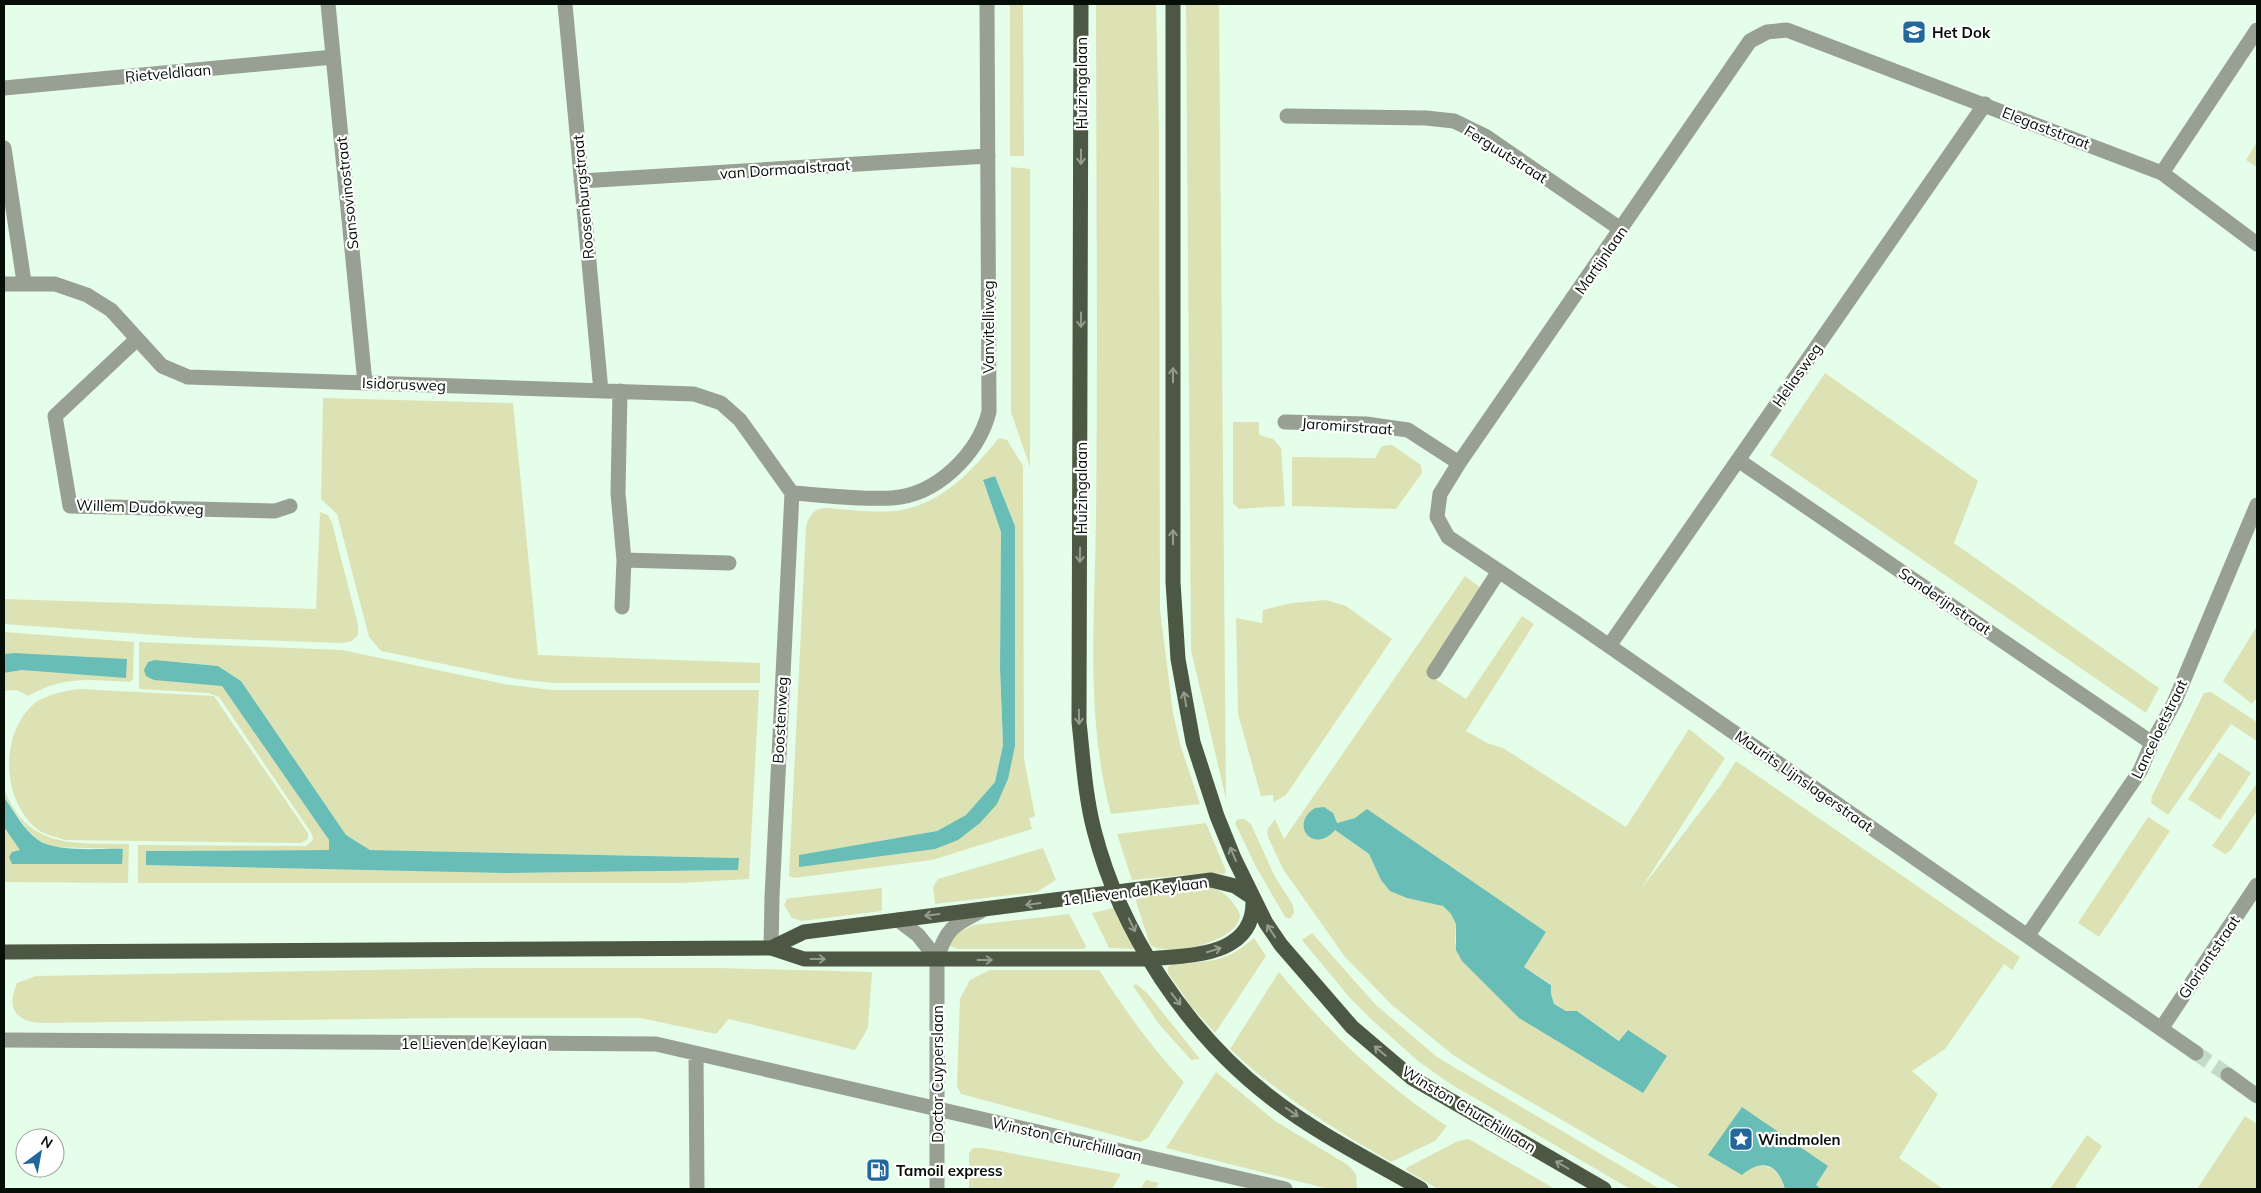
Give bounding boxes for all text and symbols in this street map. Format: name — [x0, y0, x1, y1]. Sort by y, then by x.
school or university icon: Het Dok — [1901, 19, 1927, 45]
place label: Het Dok — [1932, 23, 1991, 42]
street label: Huizingalaan — [1072, 37, 1091, 129]
street label: Rietveldlaan — [124, 60, 212, 86]
street label: Elegaststraat — [1999, 103, 2093, 153]
street label: Ferguutstraat — [1461, 121, 1551, 187]
street label: Roosenburgstraat — [568, 134, 598, 260]
street label: Sansovinostraat — [332, 136, 362, 250]
one-way arrow — [1076, 149, 1086, 165]
street label: van Dormaalstraat — [719, 155, 851, 183]
street label: Martijnlaan — [1570, 222, 1632, 298]
street label: Vanvitelliweg — [979, 280, 998, 374]
one-way arrow — [1076, 312, 1086, 328]
street label: Heliasweg — [1768, 340, 1826, 410]
one-way arrow — [1168, 367, 1178, 384]
street label: Isidorusweg — [362, 373, 446, 395]
street label: Jaromirstraat — [1301, 413, 1393, 439]
street label: Huizingalaan — [1072, 442, 1091, 534]
street label: Willem Dudokweg — [76, 495, 204, 519]
one-way arrow — [1168, 530, 1178, 546]
one-way arrow — [1075, 546, 1085, 563]
street label: Sanderijnstraat — [1895, 563, 1995, 639]
street label: Boostenweg — [768, 676, 792, 764]
street label: Lanceloetstraat — [2127, 676, 2191, 782]
one-way arrow — [1180, 692, 1190, 708]
one-way arrow — [1074, 709, 1084, 725]
street label: Maurits Lijnslagerstraat — [1731, 726, 1877, 836]
one-way arrow — [1227, 847, 1237, 862]
street label: 1e Lieven de Keylaan — [1061, 873, 1209, 909]
one-way arrow — [1025, 899, 1041, 909]
one-way arrow — [925, 911, 941, 921]
street label: Gloriantstraat — [2174, 912, 2244, 1002]
one-way arrow — [1128, 917, 1137, 932]
one-way arrow — [1266, 924, 1277, 938]
one-way arrow — [1206, 945, 1222, 955]
one-way arrow — [810, 954, 826, 964]
one-way arrow — [977, 955, 993, 965]
one-way arrow — [1171, 992, 1181, 1006]
street label: Doctor Cuyperslaan — [928, 1005, 947, 1143]
street label: 1e Lieven de Keylaan — [401, 1034, 547, 1053]
one-way arrow — [1374, 1045, 1387, 1056]
street label: Winston Churchilllaan — [1398, 1061, 1540, 1157]
one-way arrow — [1284, 1107, 1298, 1117]
street label: Winston Churchilllaan — [990, 1113, 1144, 1165]
place icon: Windmolen — [1728, 1126, 1754, 1152]
north arrow — [15, 1128, 65, 1178]
place label: Windmolen — [1758, 1130, 1841, 1149]
text: N — [38, 1132, 56, 1152]
fuel station icon: Tamoil express — [865, 1157, 891, 1183]
one-way arrow — [1555, 1159, 1569, 1169]
place label: Tamoil express — [896, 1161, 1002, 1180]

